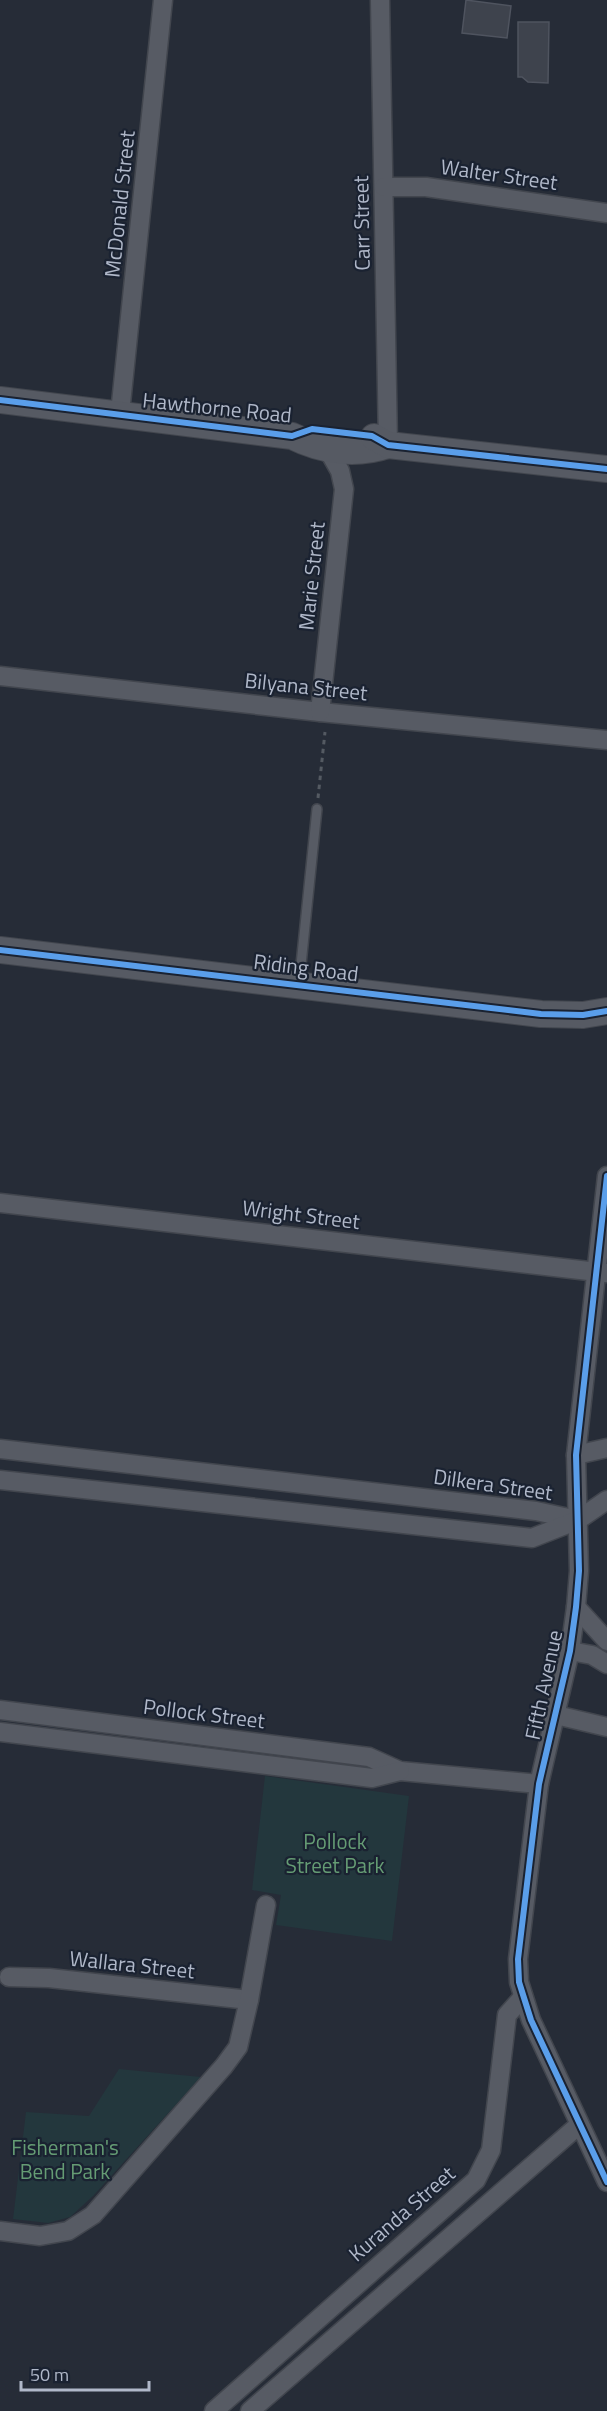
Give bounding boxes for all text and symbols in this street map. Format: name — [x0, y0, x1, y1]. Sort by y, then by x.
street label: McDonald Street — [95, 128, 143, 279]
street label: Walter Street — [439, 150, 560, 198]
street label: Carr Street — [344, 175, 378, 271]
street label: Hawthorne Road — [141, 383, 293, 431]
street label: Marie Street — [289, 519, 333, 632]
street label: Bilyana Street — [243, 664, 370, 708]
street label: Riding Road — [252, 945, 360, 989]
street label: Wright Street — [240, 1191, 362, 1237]
street label: Dilkera Street — [432, 1460, 555, 1508]
street label: Fifth Avenue — [516, 1627, 570, 1743]
street label: Pollock Street — [142, 1690, 267, 1736]
park label: Pollock Street Park — [286, 1825, 384, 1881]
street label: Wallara Street — [68, 1942, 197, 1987]
park label: Fisherman's Bend Park — [11, 2131, 119, 2187]
street label: Kuranda Street — [341, 2157, 462, 2269]
scale bar — [21, 2354, 148, 2392]
text: 50 m — [30, 2361, 69, 2388]

